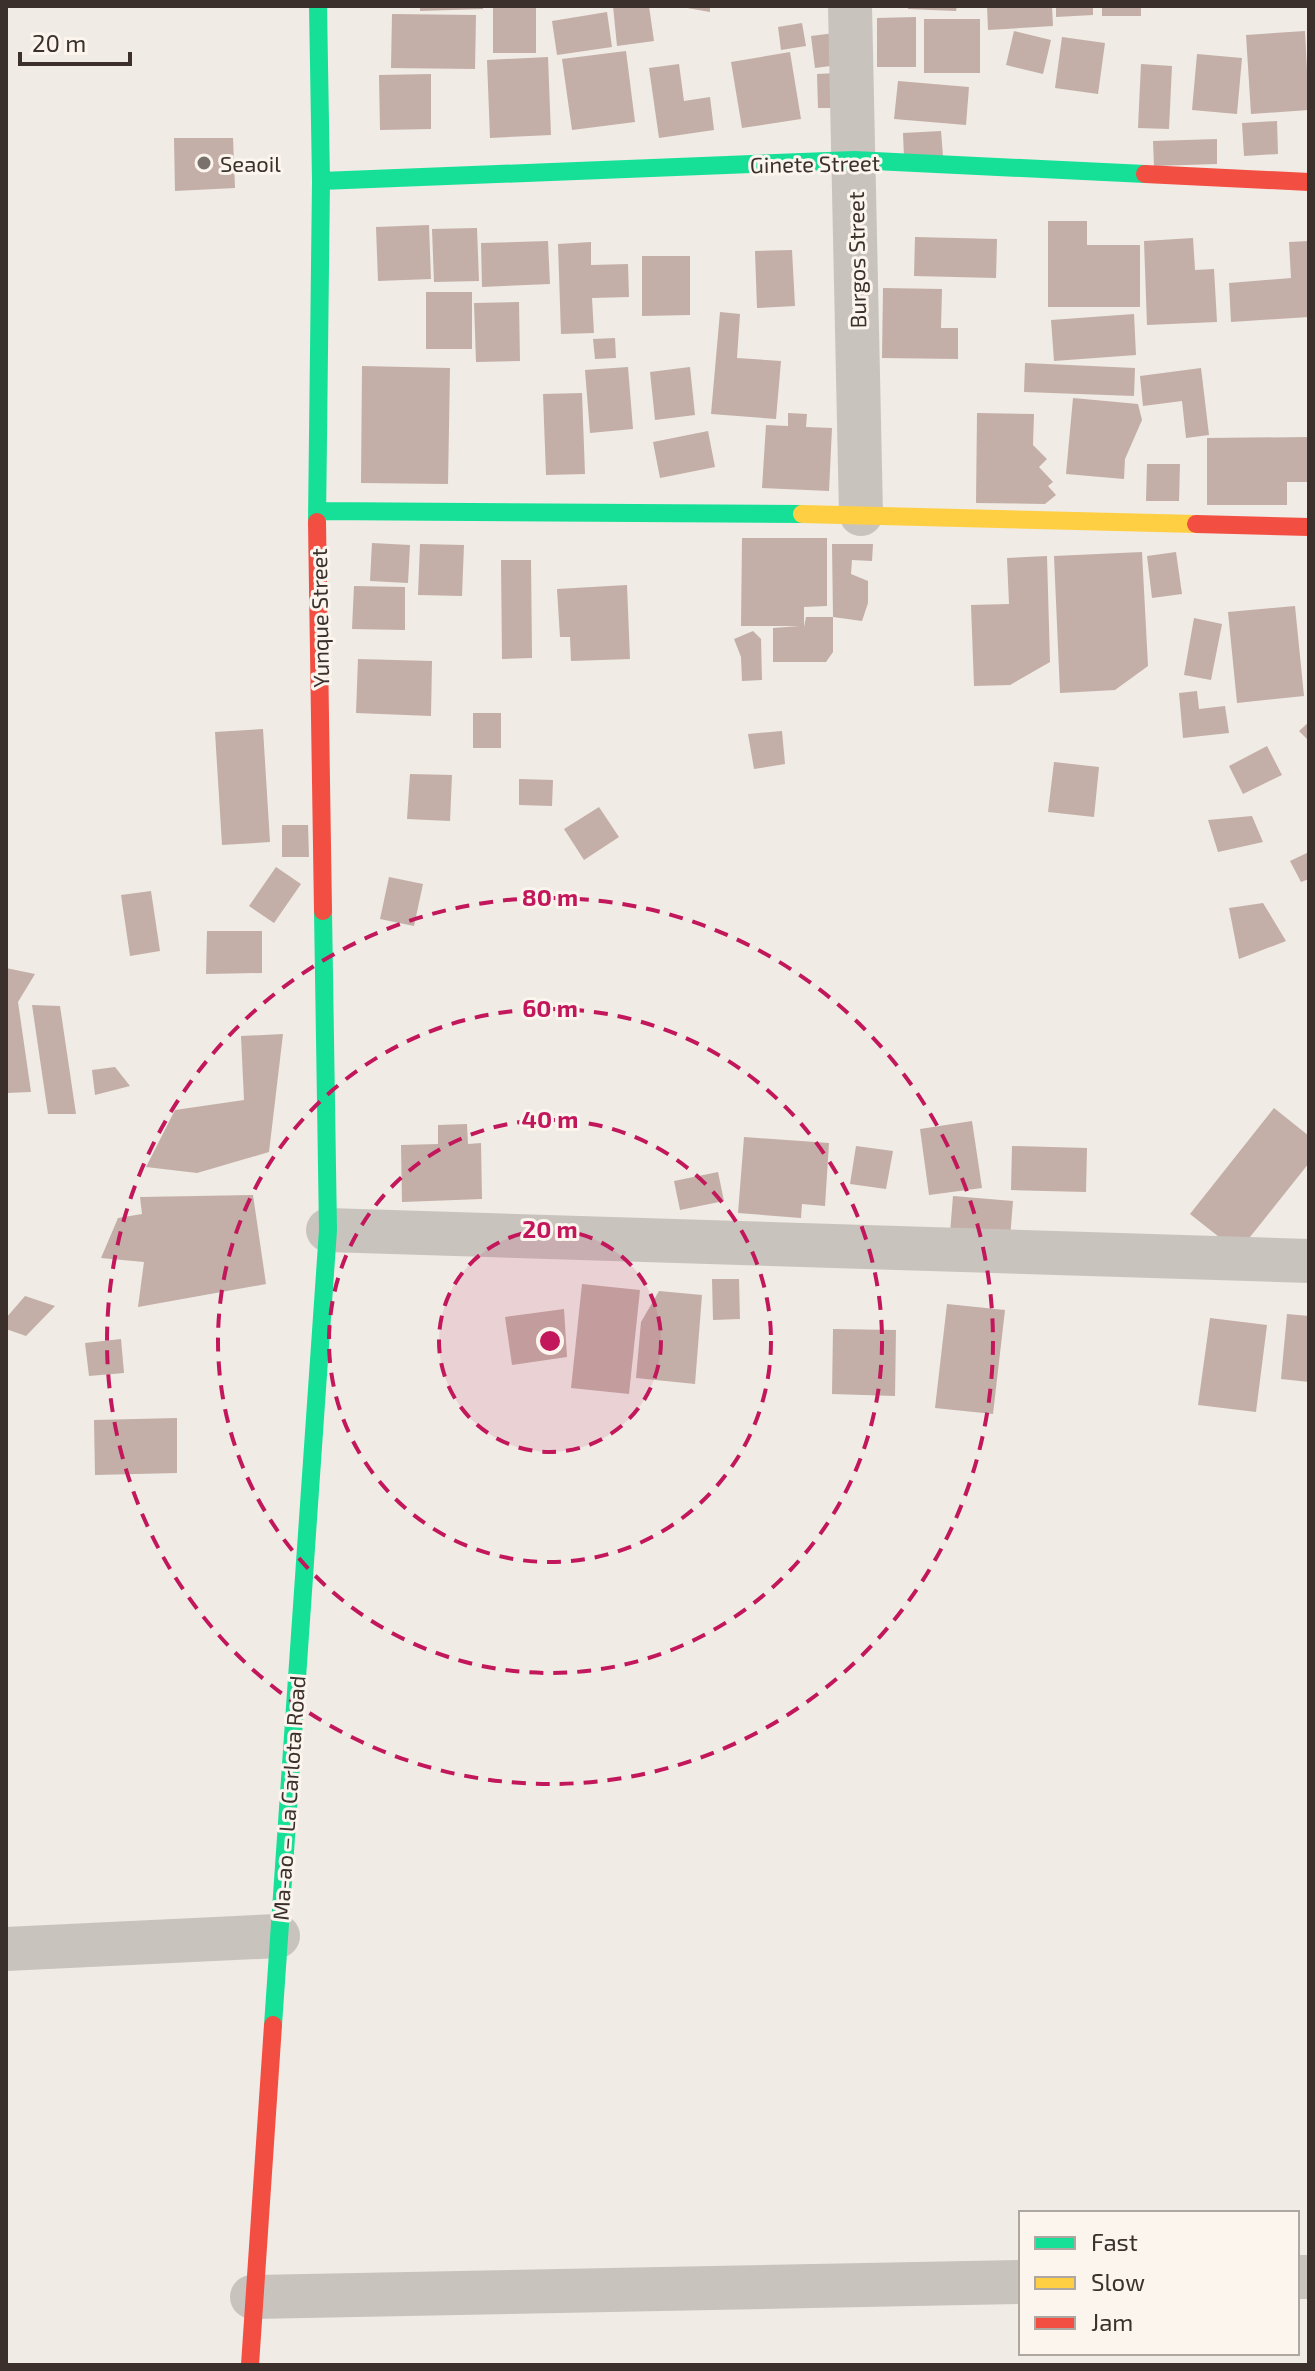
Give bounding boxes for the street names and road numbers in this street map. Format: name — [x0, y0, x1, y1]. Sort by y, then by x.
street label: Ginete Street — [750, 149, 880, 177]
street label: Burgos Street — [842, 191, 870, 329]
street label: Yunque Street — [305, 548, 333, 688]
street label: Ma-ao – La Carlota Road — [266, 1675, 310, 1921]

